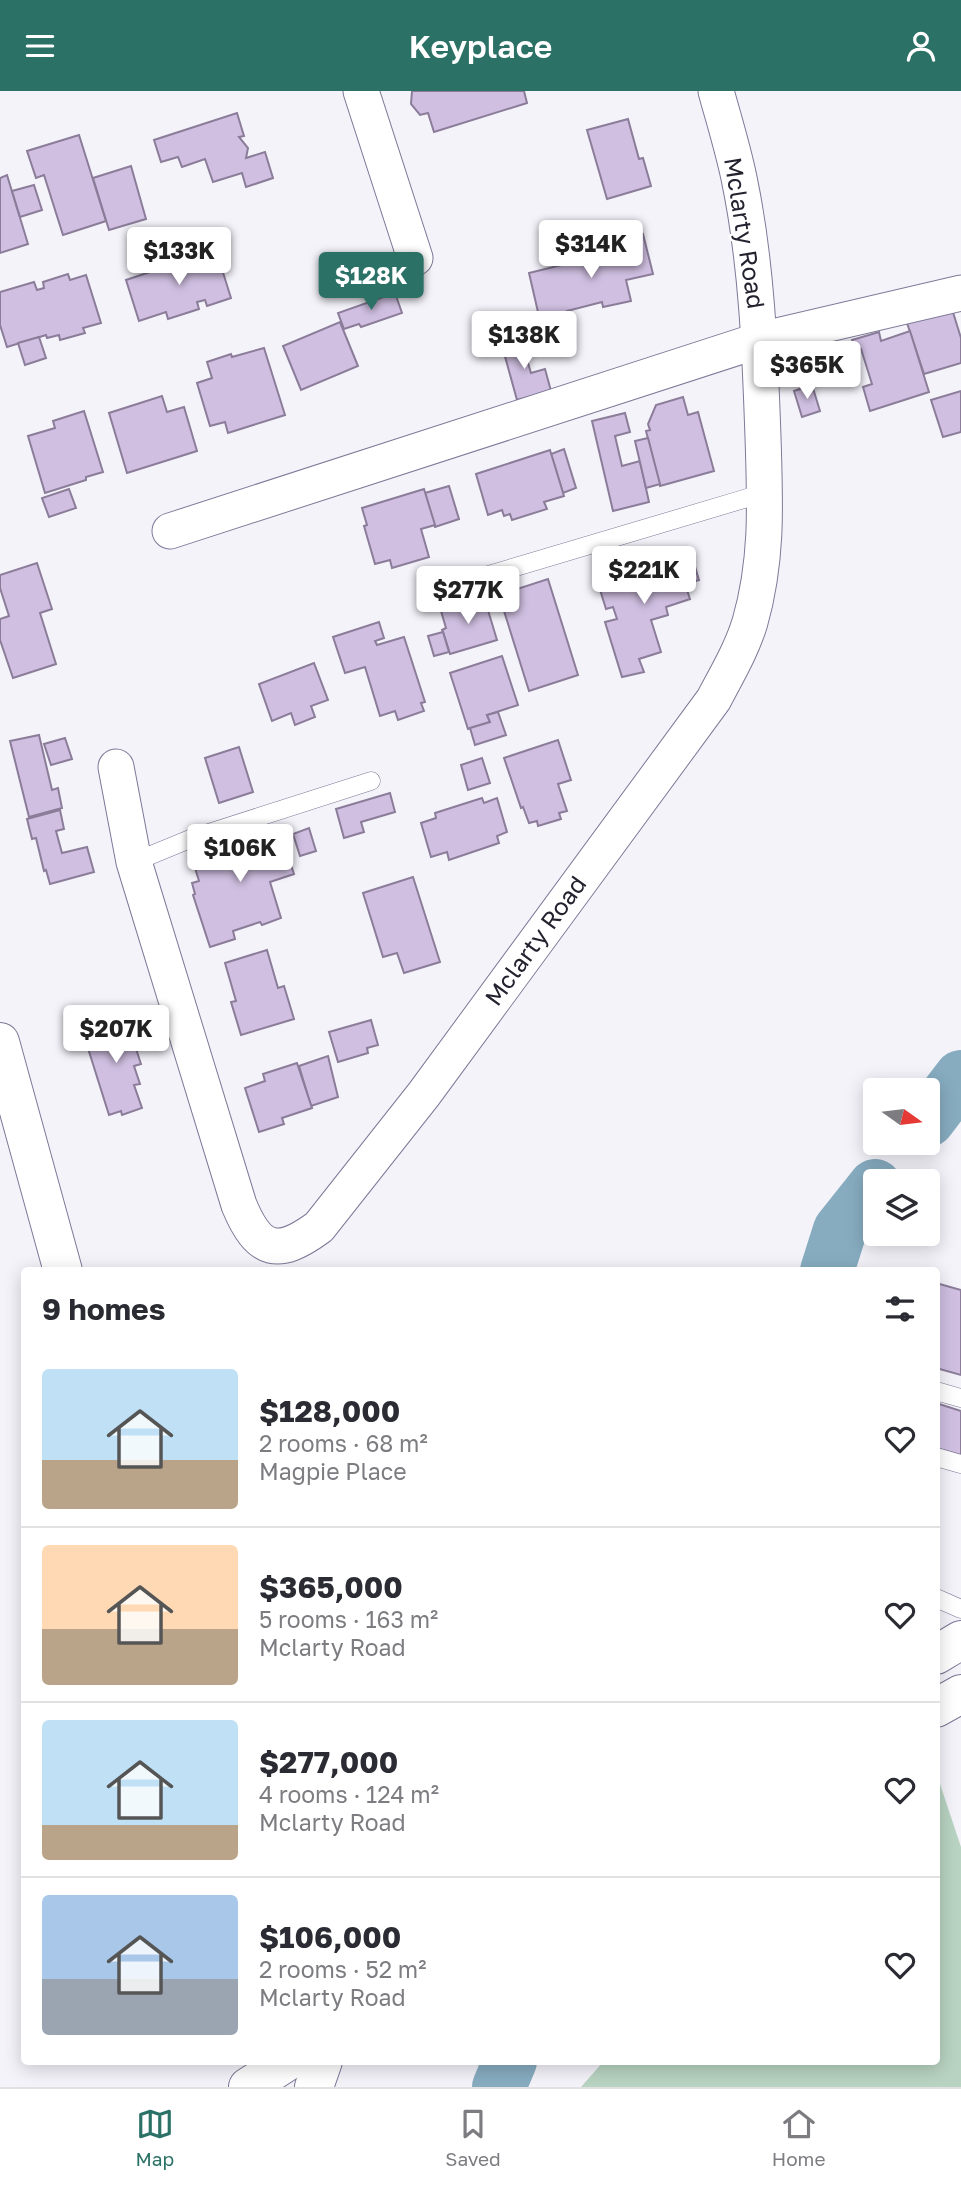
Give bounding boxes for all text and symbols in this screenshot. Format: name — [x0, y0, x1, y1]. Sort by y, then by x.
icon: menu — [21, 27, 59, 65]
text: Keyplace — [409, 27, 552, 65]
icon: person — [902, 27, 940, 65]
street label: Mclarty Road — [719, 155, 772, 311]
pin: $314K — [542, 221, 640, 280]
pin: $133K — [130, 227, 228, 287]
text: $314K — [555, 229, 627, 257]
text: $133K — [143, 236, 215, 264]
pin: $128K — [322, 253, 420, 312]
text: $128K — [335, 261, 407, 289]
pin: $138K — [475, 311, 573, 371]
text: $138K — [488, 320, 560, 348]
pin: $365K — [758, 341, 856, 401]
text: $365K — [770, 350, 844, 378]
pin: $221K — [595, 547, 693, 606]
text: $221K — [608, 555, 680, 583]
pin: $277K — [419, 567, 517, 626]
text: $277K — [432, 575, 504, 603]
pin: $106K — [191, 825, 289, 884]
text: $106K — [203, 833, 277, 861]
street label: Mclarty Road — [478, 870, 592, 1011]
pin: $207K — [67, 1005, 165, 1065]
text: $207K — [79, 1014, 153, 1042]
north arrow — [863, 1078, 940, 1155]
map controls — [863, 1078, 940, 1246]
button: layers — [863, 1169, 940, 1246]
icon: filters — [881, 1290, 919, 1328]
text: 9 homes — [42, 1291, 165, 1327]
text: $128,000 — [259, 1393, 400, 1429]
icon: home — [98, 1397, 182, 1481]
icon: heart — [881, 1420, 919, 1458]
text: 2 rooms · 68 m² — [259, 1429, 428, 1457]
text: Magpie Place — [259, 1457, 407, 1485]
text: $365,000 — [259, 1569, 403, 1605]
icon: home — [98, 1573, 182, 1657]
icon: heart — [881, 1596, 919, 1634]
text: 5 rooms · 163 m² — [259, 1605, 438, 1633]
text: Mclarty Road — [259, 1633, 406, 1661]
text: $277,000 — [259, 1744, 398, 1780]
icon: home — [98, 1748, 182, 1832]
icon: heart — [881, 1771, 919, 1809]
text: 4 rooms · 124 m² — [259, 1780, 439, 1808]
text: Mclarty Road — [259, 1808, 406, 1836]
text: $106,000 — [259, 1919, 401, 1955]
icon: home — [98, 1923, 182, 2007]
icon: heart — [881, 1946, 919, 1984]
text: 2 rooms · 52 m² — [259, 1955, 426, 1983]
text: Mclarty Road — [259, 1983, 406, 2011]
tab: Map — [136, 2105, 174, 2170]
tab: Saved — [445, 2105, 501, 2170]
tab: Home — [772, 2105, 825, 2170]

